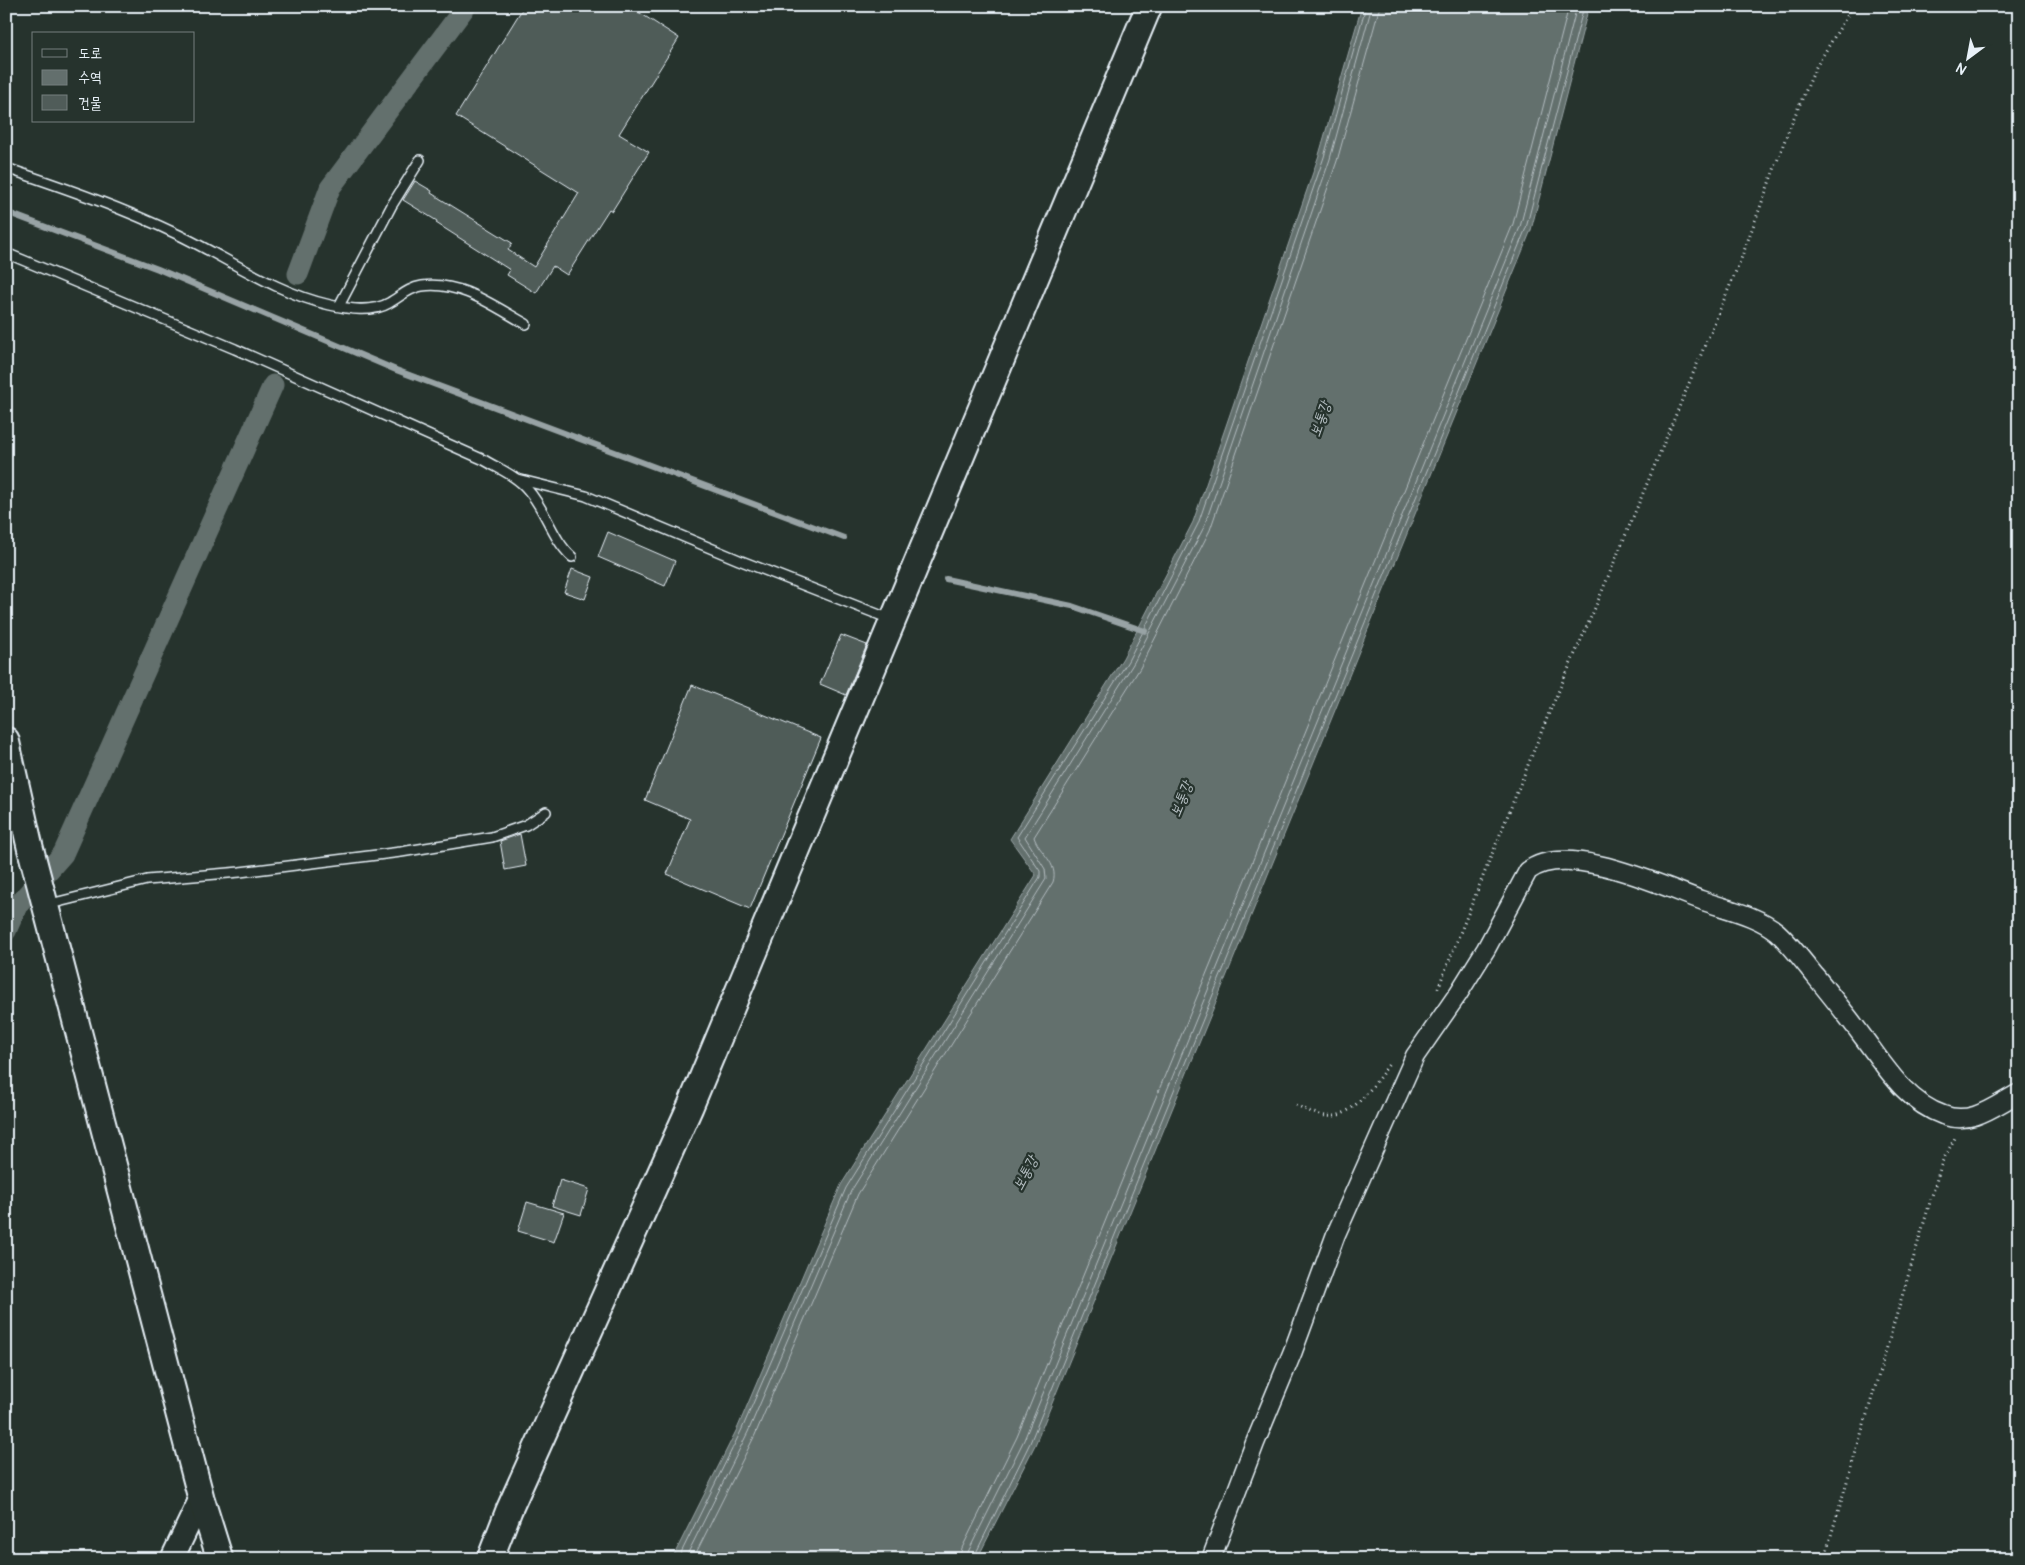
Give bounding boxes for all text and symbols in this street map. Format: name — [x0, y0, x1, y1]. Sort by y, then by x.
legend — [32, 32, 195, 122]
north arrow — [1942, 32, 1992, 82]
text: 도로 — [78, 44, 102, 63]
text: N — [1953, 59, 1970, 78]
text: 수역 — [78, 68, 102, 87]
text: 건물 — [78, 94, 102, 113]
water label: 보통강 — [1306, 397, 1336, 439]
water label: 보통강 — [1166, 777, 1198, 820]
water label: 보통강 — [1009, 1151, 1043, 1194]

